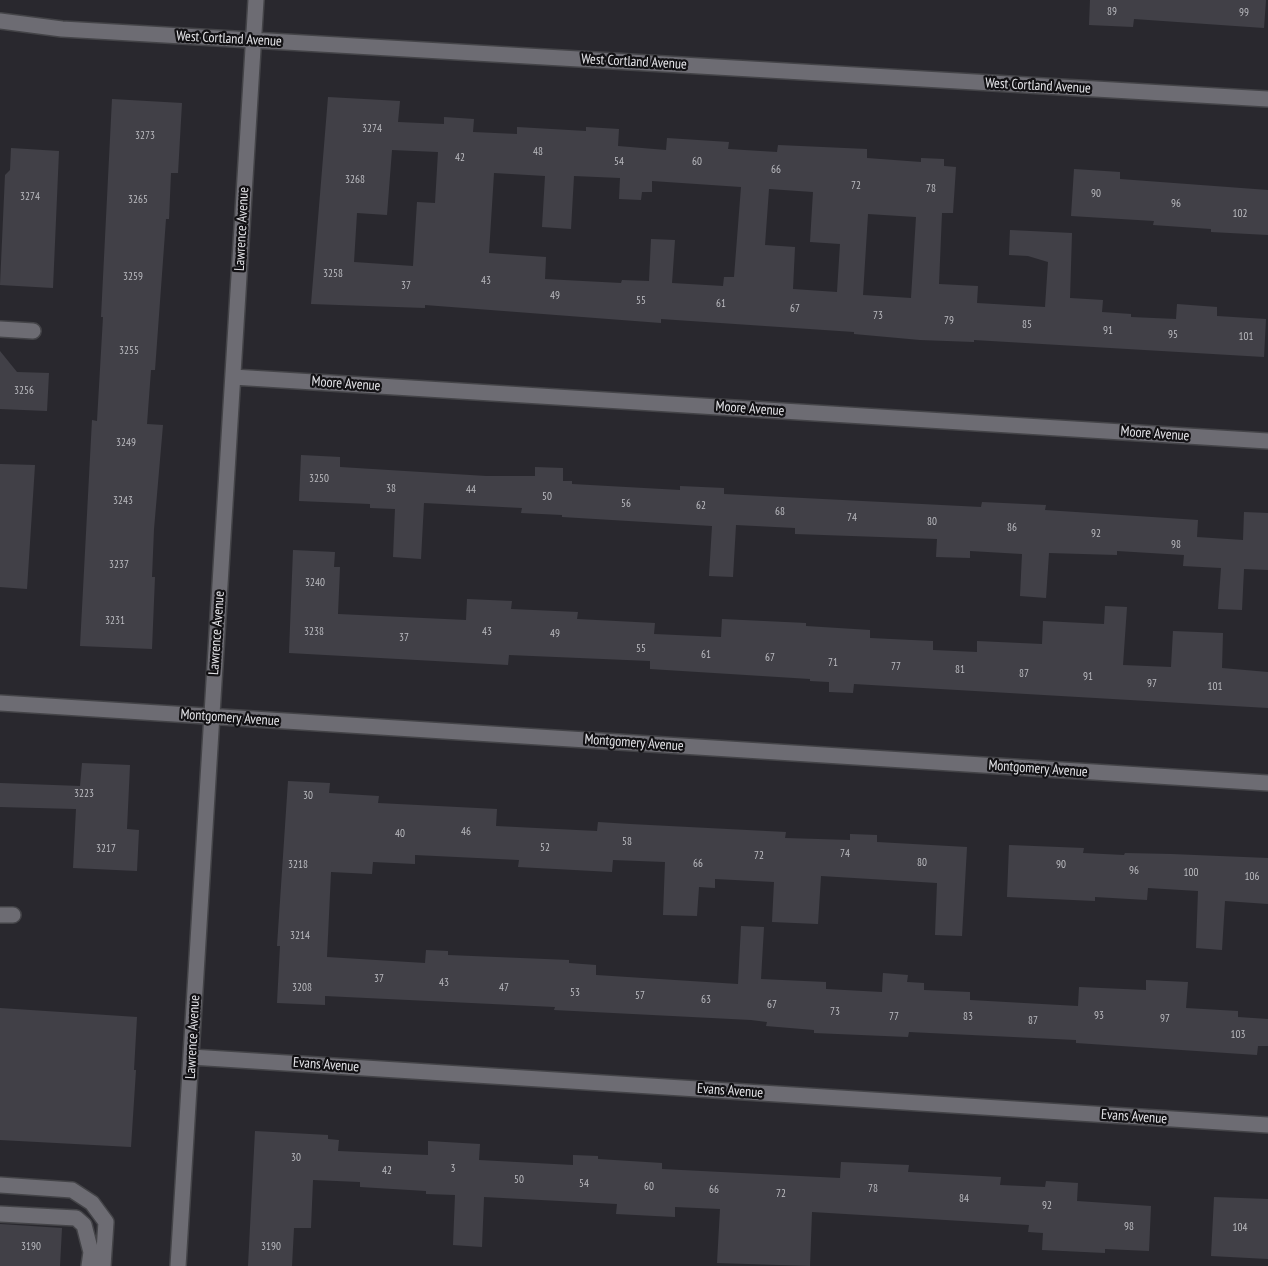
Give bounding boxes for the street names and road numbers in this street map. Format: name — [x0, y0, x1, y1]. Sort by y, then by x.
street label: West Cortland Avenue — [176, 28, 282, 50]
street label: West Cortland Avenue — [581, 51, 687, 73]
street label: West Cortland Avenue — [985, 75, 1091, 97]
street label: Lawrence Avenue — [231, 187, 253, 271]
street label: Moore Avenue — [311, 373, 381, 395]
street label: Moore Avenue — [715, 398, 785, 420]
street label: Moore Avenue — [1120, 423, 1190, 445]
street label: Lawrence Avenue — [206, 590, 228, 676]
street label: Montgomery Avenue — [180, 706, 280, 730]
street label: Montgomery Avenue — [584, 731, 684, 755]
street label: Montgomery Avenue — [988, 757, 1088, 781]
street label: Lawrence Avenue — [182, 995, 204, 1079]
street label: Evans Avenue — [292, 1054, 360, 1076]
street label: Evans Avenue — [696, 1080, 764, 1102]
street label: Evans Avenue — [1100, 1106, 1168, 1128]

